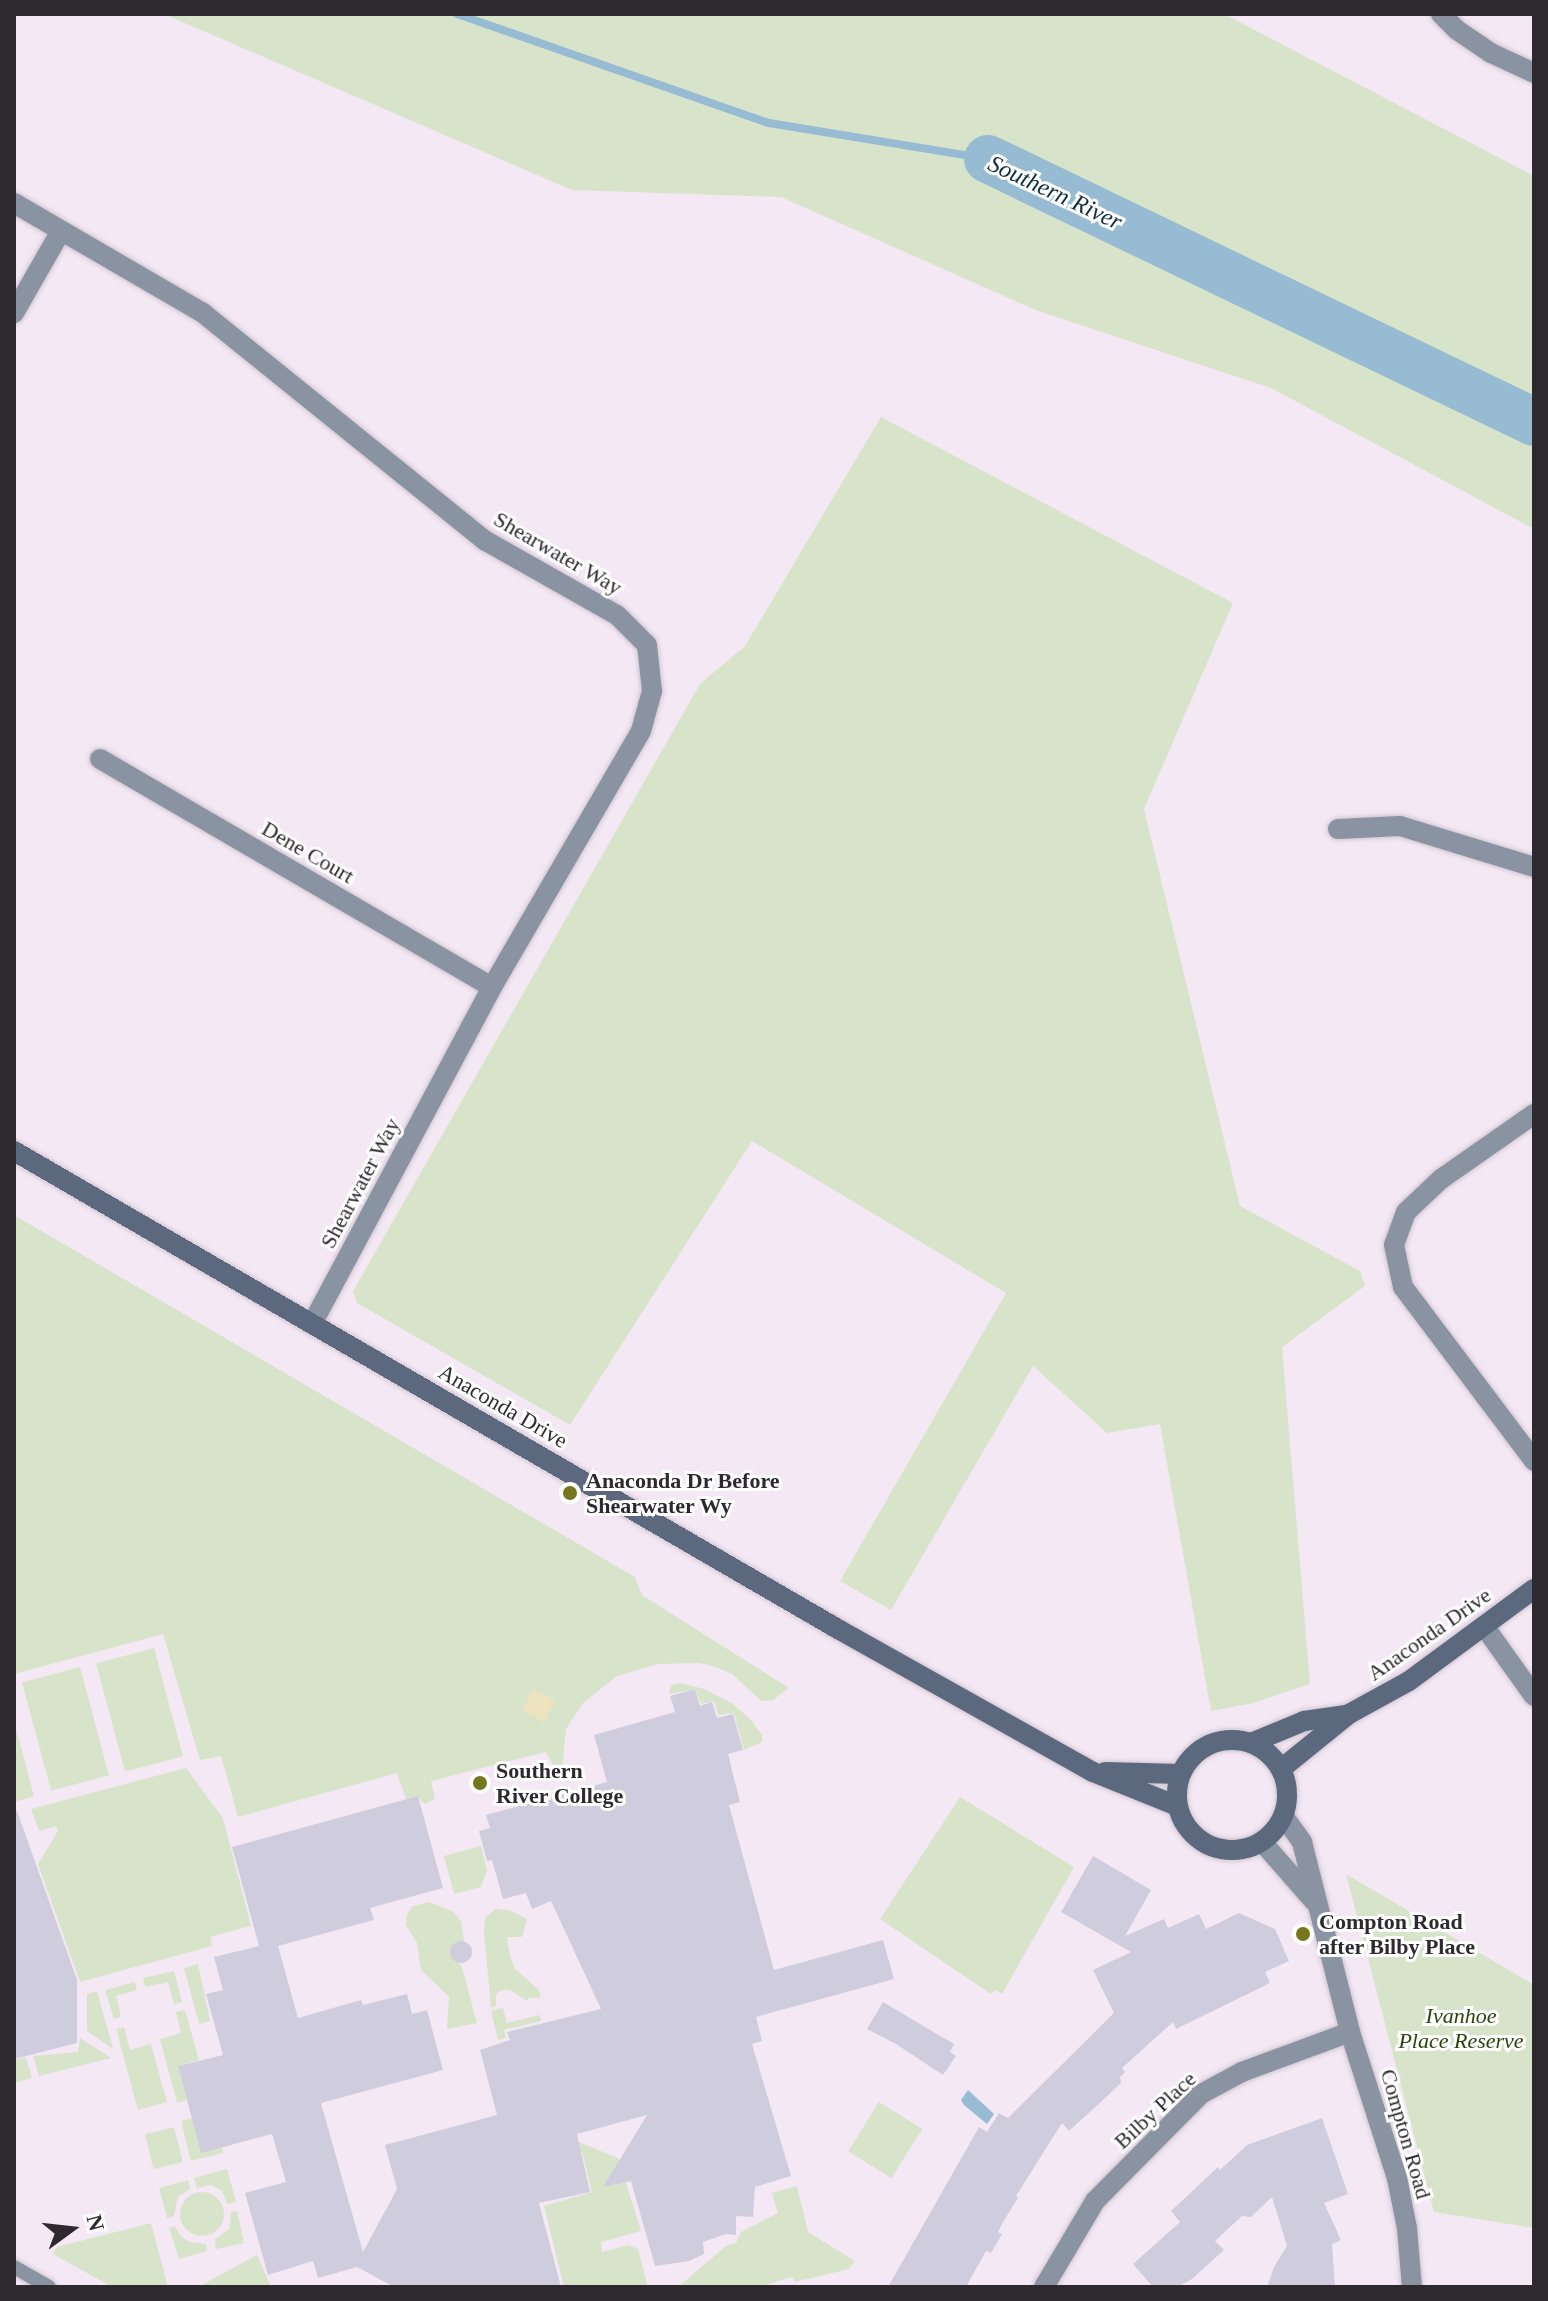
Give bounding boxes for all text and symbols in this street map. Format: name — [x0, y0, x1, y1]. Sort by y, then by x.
water label: Southern River — [983, 149, 1127, 237]
street label: Shearwater Way — [489, 506, 627, 600]
street label: Dene Court — [257, 815, 359, 889]
street label: Shearwater Way — [314, 1113, 406, 1253]
street label: Anaconda Drive — [434, 1358, 572, 1454]
place label: Anaconda Dr Before Shearwater Wy — [586, 1467, 780, 1518]
marker: Anaconda Dr Before Shearwater Wy — [561, 1484, 579, 1502]
street label: Anaconda Drive — [1362, 1582, 1496, 1686]
place label: Southern River College — [496, 1757, 624, 1808]
marker: Southern River College — [471, 1774, 489, 1792]
place label: Compton Road after Bilby Place — [1319, 1908, 1475, 1960]
marker: Compton Road after Bilby Place — [1294, 1925, 1312, 1943]
park label: Ivanhoe Place Reserve — [1398, 2002, 1524, 2054]
street label: Bilby Place — [1109, 2066, 1201, 2154]
street label: Compton Road — [1375, 2066, 1437, 2202]
north arrow — [32, 2189, 112, 2269]
text: N — [82, 2212, 110, 2234]

